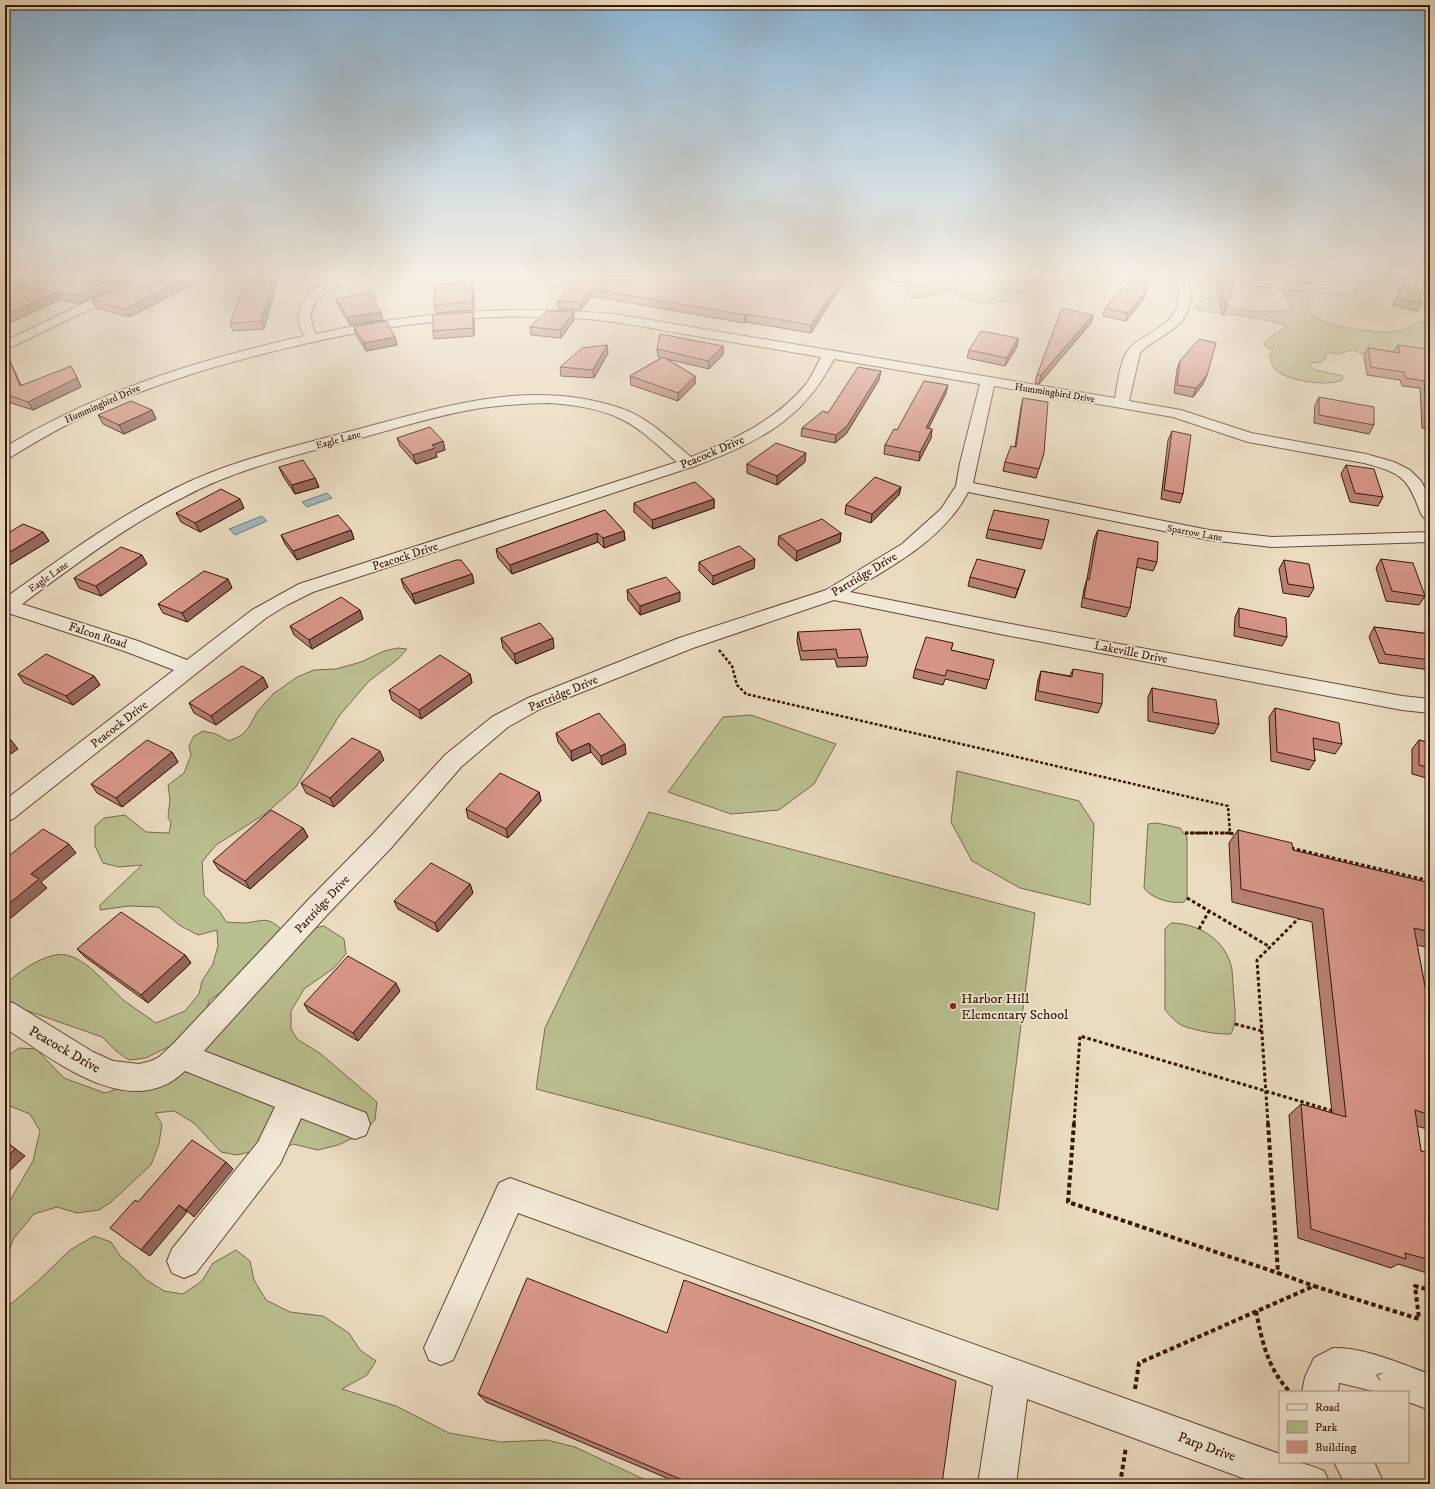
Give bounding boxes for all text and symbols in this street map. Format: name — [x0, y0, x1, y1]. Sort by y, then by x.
street label: Hummingbird Drive — [1014, 381, 1096, 405]
street label: Hummingbird Drive — [63, 382, 142, 426]
street label: Eagle Lane — [314, 428, 362, 452]
street label: Peacock Drive — [678, 432, 747, 473]
street label: Sparrow Lane — [1166, 522, 1224, 544]
street label: Peacock Drive — [370, 539, 440, 574]
street label: Partridge Drive — [829, 549, 900, 600]
street label: Eagle Lane — [26, 559, 71, 595]
street label: Falcon Road — [67, 619, 129, 652]
street label: Lakeville Drive — [1093, 638, 1169, 667]
street label: Partridge Drive — [526, 672, 600, 715]
street label: Peacock Drive — [88, 697, 151, 751]
street label: Partridge Drive — [292, 872, 353, 937]
place label: Harbor Hill Elementary School — [961, 990, 1069, 1024]
marker: Harbor Hill Elementary School — [948, 1001, 958, 1011]
street label: Peacock Drive — [26, 1022, 104, 1078]
one-way arrow — [1376, 1372, 1383, 1381]
legend — [1279, 1391, 1409, 1463]
text: Road — [1315, 1400, 1340, 1415]
text: Park — [1315, 1420, 1337, 1435]
street label: Parp Drive — [1175, 1428, 1238, 1466]
text: Building — [1315, 1440, 1356, 1455]

